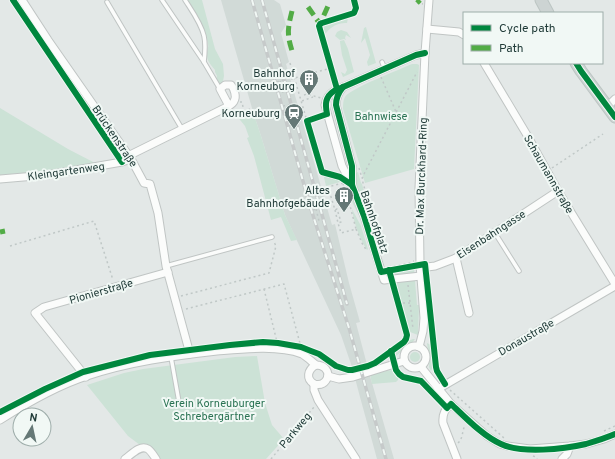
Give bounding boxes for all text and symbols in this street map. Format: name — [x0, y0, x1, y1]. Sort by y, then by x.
legend — [463, 12, 603, 64]
text: Cycle path — [499, 21, 556, 37]
text: Path — [499, 41, 524, 57]
place label: Bahnhof Korneuburg — [237, 67, 295, 94]
building icon: Bahnhof Korneuburg — [298, 68, 320, 96]
station icon: Korneuburg — [283, 102, 305, 130]
street label: Brückenstraße — [88, 103, 140, 170]
place label: Korneuburg — [222, 107, 280, 121]
park label: Bahnwiese — [355, 110, 408, 124]
street label: Dr. Max Burckhard-Ring — [413, 117, 431, 235]
street label: Schaumannstraße — [520, 133, 576, 216]
street label: Kleingartenweg — [26, 160, 106, 184]
place label: Altes Bahnhofgebäude — [246, 184, 330, 211]
building icon: Altes Bahnhofgebäude — [333, 185, 355, 213]
street label: Bahnhofplatz — [357, 189, 391, 256]
street label: Eisenbahngasse — [454, 207, 529, 262]
street label: Pionierstraße — [68, 276, 135, 308]
street label: Donaustraße — [496, 316, 557, 360]
park label: Verein Korneuburger Schrebergärtner — [163, 397, 266, 424]
north arrow — [12, 407, 52, 447]
street label: Parkweg — [277, 410, 315, 451]
text: N — [28, 411, 38, 426]

